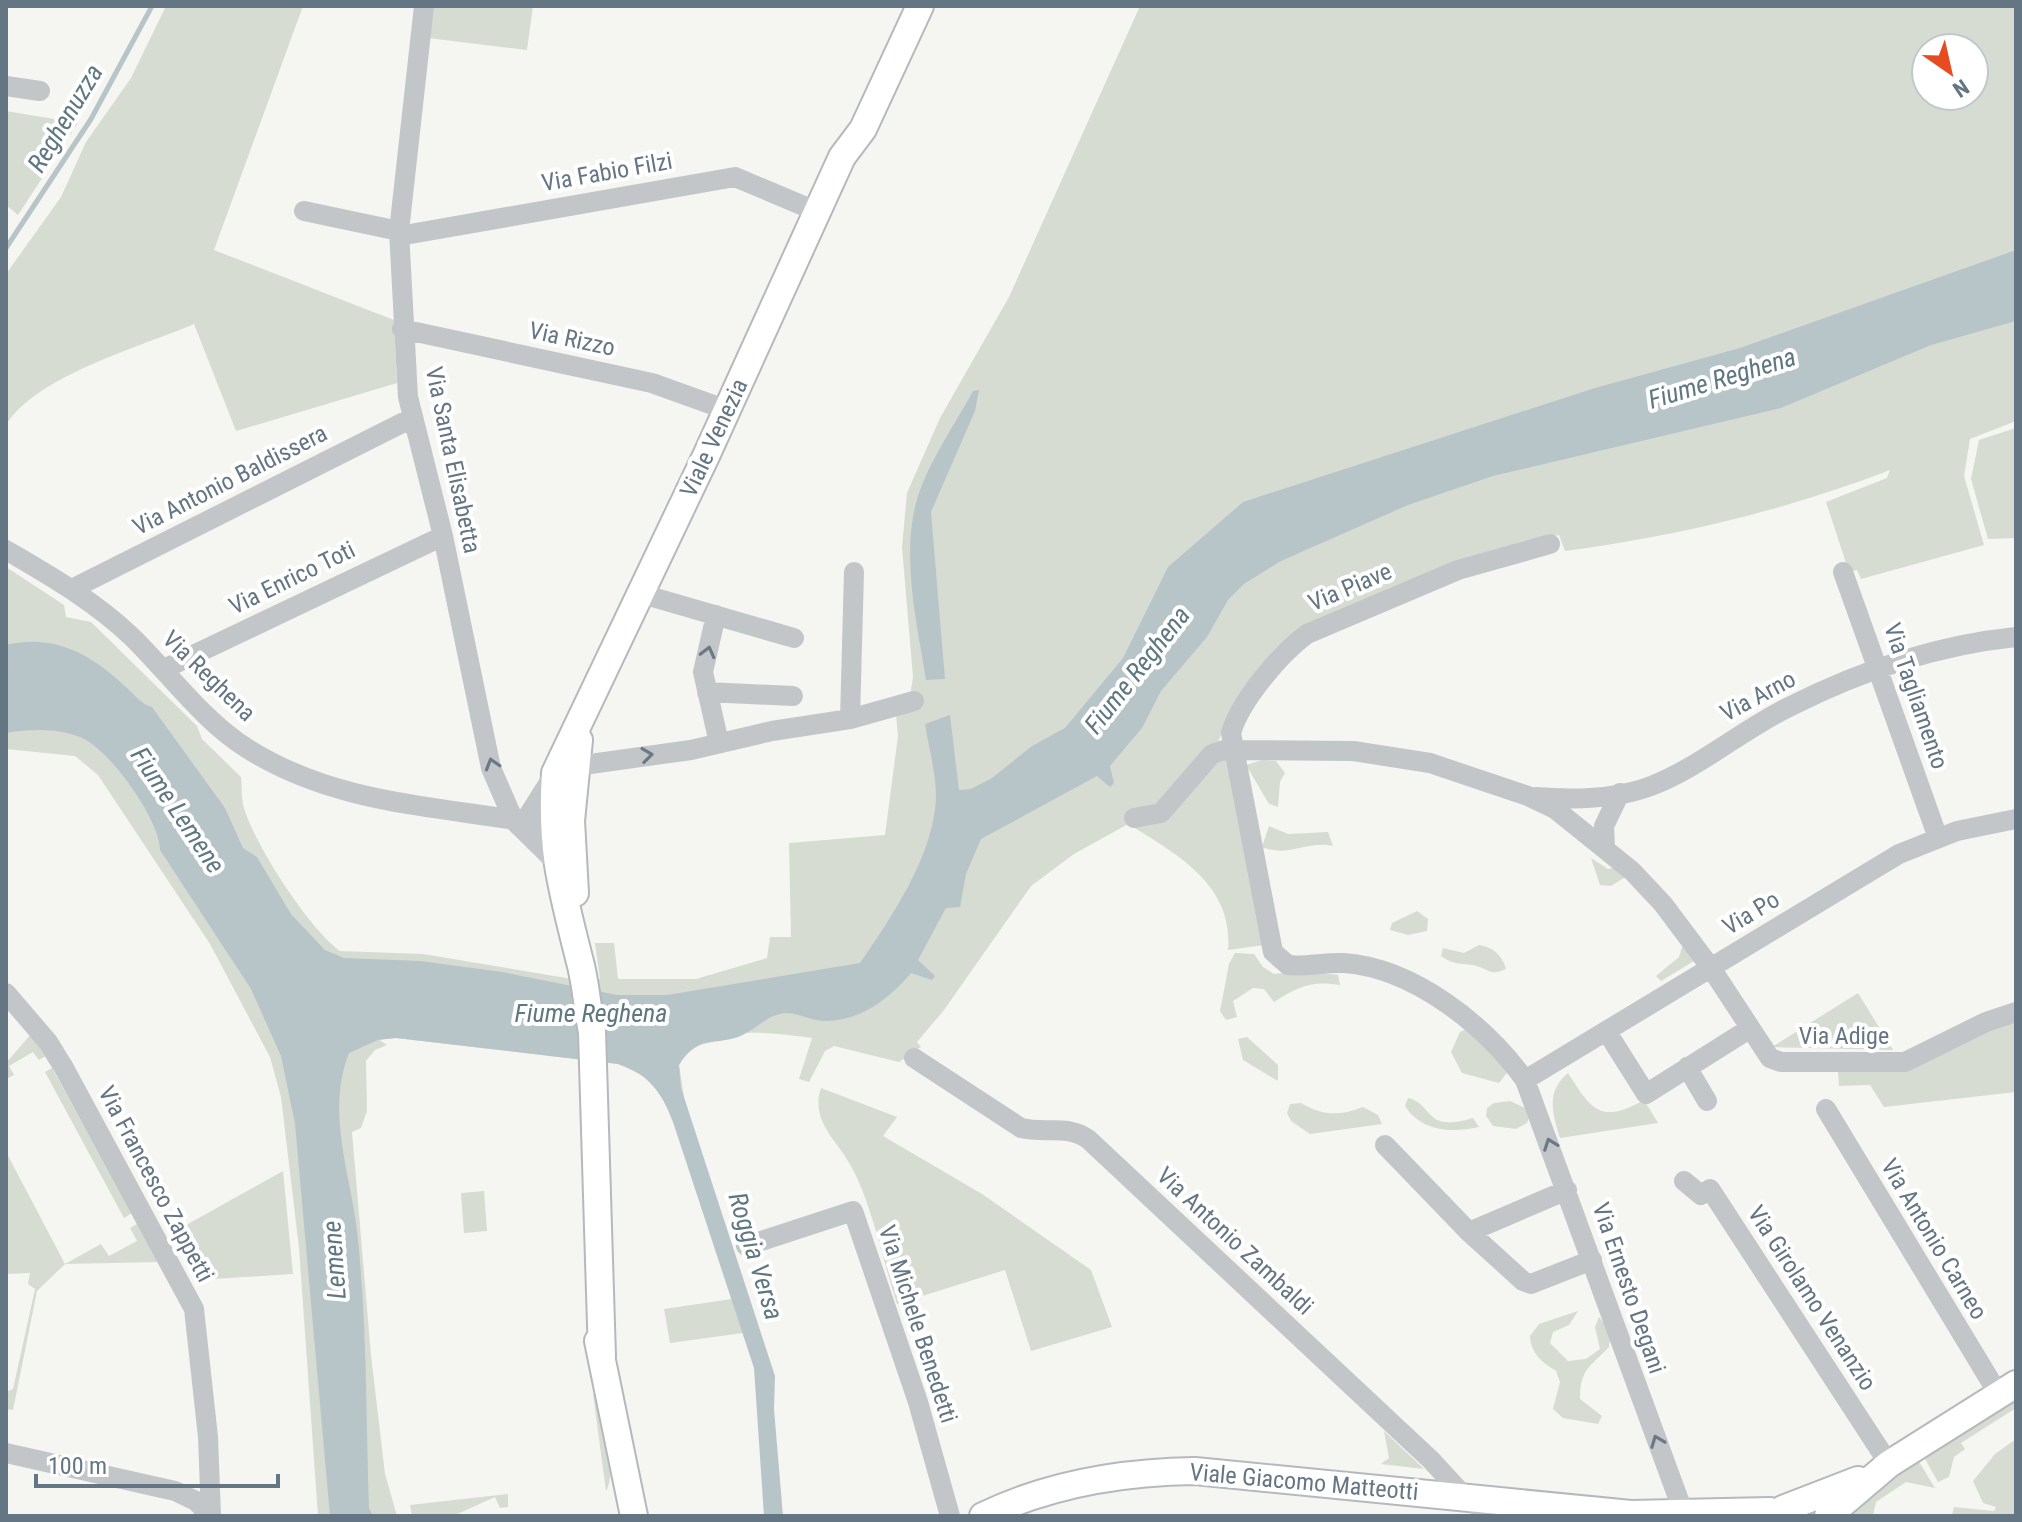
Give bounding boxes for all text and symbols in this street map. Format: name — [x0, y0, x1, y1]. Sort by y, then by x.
north arrow — [1910, 32, 1990, 112]
water label: Reghenuzza — [21, 59, 109, 177]
text: N — [1948, 74, 1973, 102]
street label: Via Fabio Filzi — [540, 147, 674, 197]
street label: Via Rizzo — [526, 316, 618, 362]
water label: Fiume Reghena — [1645, 341, 1799, 415]
street label: Via Santa Elisabetta — [420, 364, 486, 556]
street label: Viale Venezia — [674, 374, 754, 502]
street label: Via Antonio Baldissera — [128, 419, 332, 541]
street label: Via Enrico Toti — [225, 535, 359, 621]
street label: Via Piave — [1304, 557, 1396, 617]
water label: Fiume Reghena — [1078, 601, 1196, 739]
street label: Via Tagliamento — [1878, 619, 1954, 773]
street label: Via Reghena — [157, 625, 261, 727]
one-way arrow — [698, 645, 715, 659]
street label: Via Arno — [1716, 665, 1800, 727]
water label: Fiume Lemene — [125, 741, 231, 879]
one-way arrow — [640, 747, 654, 764]
one-way arrow — [485, 758, 501, 771]
street label: Via Po — [1718, 885, 1784, 941]
water label: Fiume Reghena — [515, 998, 667, 1028]
street label: Via Adige — [1799, 1022, 1889, 1050]
street label: Via Francesco Zappetti — [93, 1081, 219, 1287]
one-way arrow — [1543, 1137, 1560, 1151]
street label: Via Antonio Carneo — [1875, 1154, 1993, 1324]
street label: Via Antonio Zambaldi — [1151, 1161, 1319, 1321]
water label: Roggia Versa — [722, 1189, 790, 1323]
street label: Via Ernesto Degani — [1587, 1199, 1671, 1377]
street label: Via Girolamo Venanzio — [1742, 1200, 1882, 1396]
water label: Lemene — [316, 1220, 352, 1300]
street label: Via Michele Benedetti — [873, 1222, 963, 1426]
one-way arrow — [1650, 1435, 1667, 1449]
scale bar — [36, 1438, 278, 1488]
text: 100 m — [48, 1452, 107, 1480]
street label: Viale Giacomo Matteotti — [1188, 1458, 1420, 1506]

